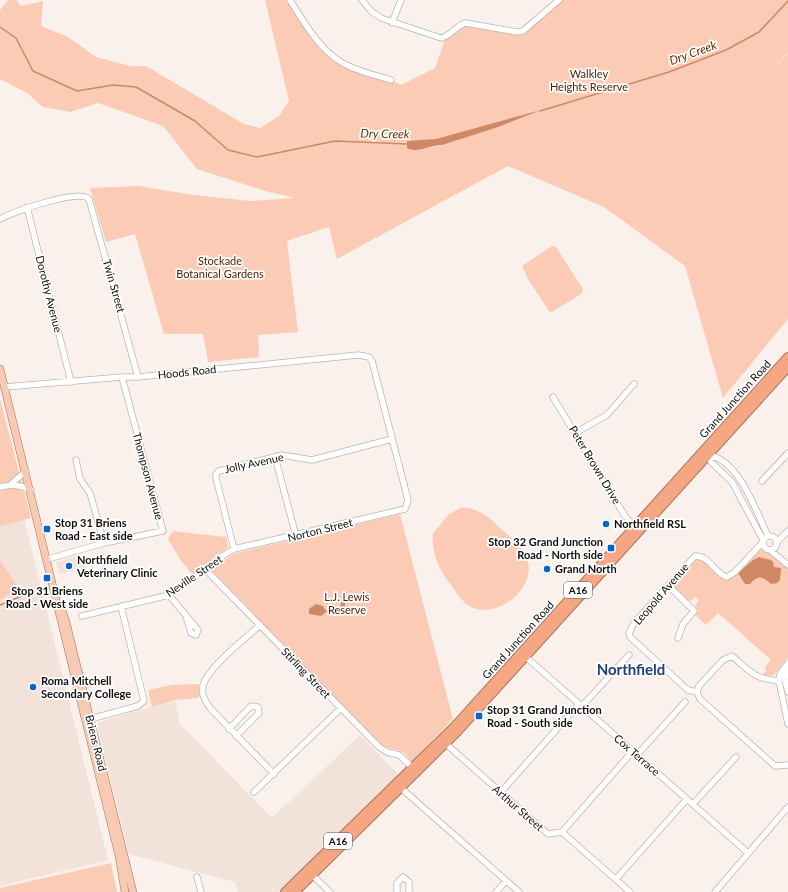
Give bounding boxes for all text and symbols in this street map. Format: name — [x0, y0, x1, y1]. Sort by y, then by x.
water label: Dry Creek — [667, 37, 719, 68]
park label: Walkley Heights Reserve — [550, 67, 628, 93]
water label: Dry Creek — [360, 126, 410, 141]
street label: Dorothy Avenue — [34, 254, 65, 334]
park label: Stockade Botanical Gardens — [176, 254, 264, 280]
street label: Twin Street — [101, 258, 128, 314]
street label: Grand Junction Road — [696, 357, 773, 440]
street label: Hoods Road — [157, 362, 217, 381]
street label: Peter Brown Drive — [567, 423, 624, 506]
street label: Thompson Avenue — [131, 431, 166, 521]
street label: Jolly Avenue — [223, 450, 285, 475]
street label: Norton Street — [286, 515, 354, 544]
place label: Stop 31 Briens Road - East side — [55, 516, 133, 542]
place label: Northfield RSL — [614, 517, 686, 530]
marker: Northfield RSL — [601, 519, 611, 529]
marker: Stop 31 Briens Road - East side — [42, 524, 52, 534]
place label: Stop 32 Grand Junction Road - North side — [488, 535, 603, 561]
marker: Stop 32 Grand Junction Road - North side — [606, 543, 616, 553]
street label: Neville Street — [163, 552, 224, 599]
place label: Northfield Veterinary Clinic — [76, 553, 158, 579]
street label: Leopold Avenue — [630, 560, 691, 627]
marker: Northfield Veterinary Clinic — [64, 561, 74, 571]
place label: Grand North — [555, 562, 617, 575]
marker: Grand North — [542, 564, 552, 574]
marker: Stop 31 Briens Road - West side — [42, 573, 52, 583]
road number: A16 — [564, 582, 592, 598]
place label: Stop 31 Briens Road - West side — [6, 584, 88, 610]
park label: L.J. Lewis Reserve — [324, 590, 370, 616]
street label: Grand Junction Road — [479, 598, 556, 681]
street label: Stirling Street — [279, 645, 334, 701]
district label: Northfield — [597, 660, 665, 678]
place label: Roma Mitchell Secondary College — [41, 674, 131, 700]
marker: Roma Mitchell Secondary College — [28, 682, 38, 692]
place label: Stop 31 Grand Junction Road - South side — [487, 703, 602, 729]
marker: Stop 31 Grand Junction Road - South side — [474, 711, 484, 721]
street label: Briens Road — [83, 713, 110, 772]
street label: Cox Terrace — [612, 731, 663, 778]
street label: Arthur Street — [490, 782, 546, 833]
road number: A16 — [324, 833, 352, 849]

